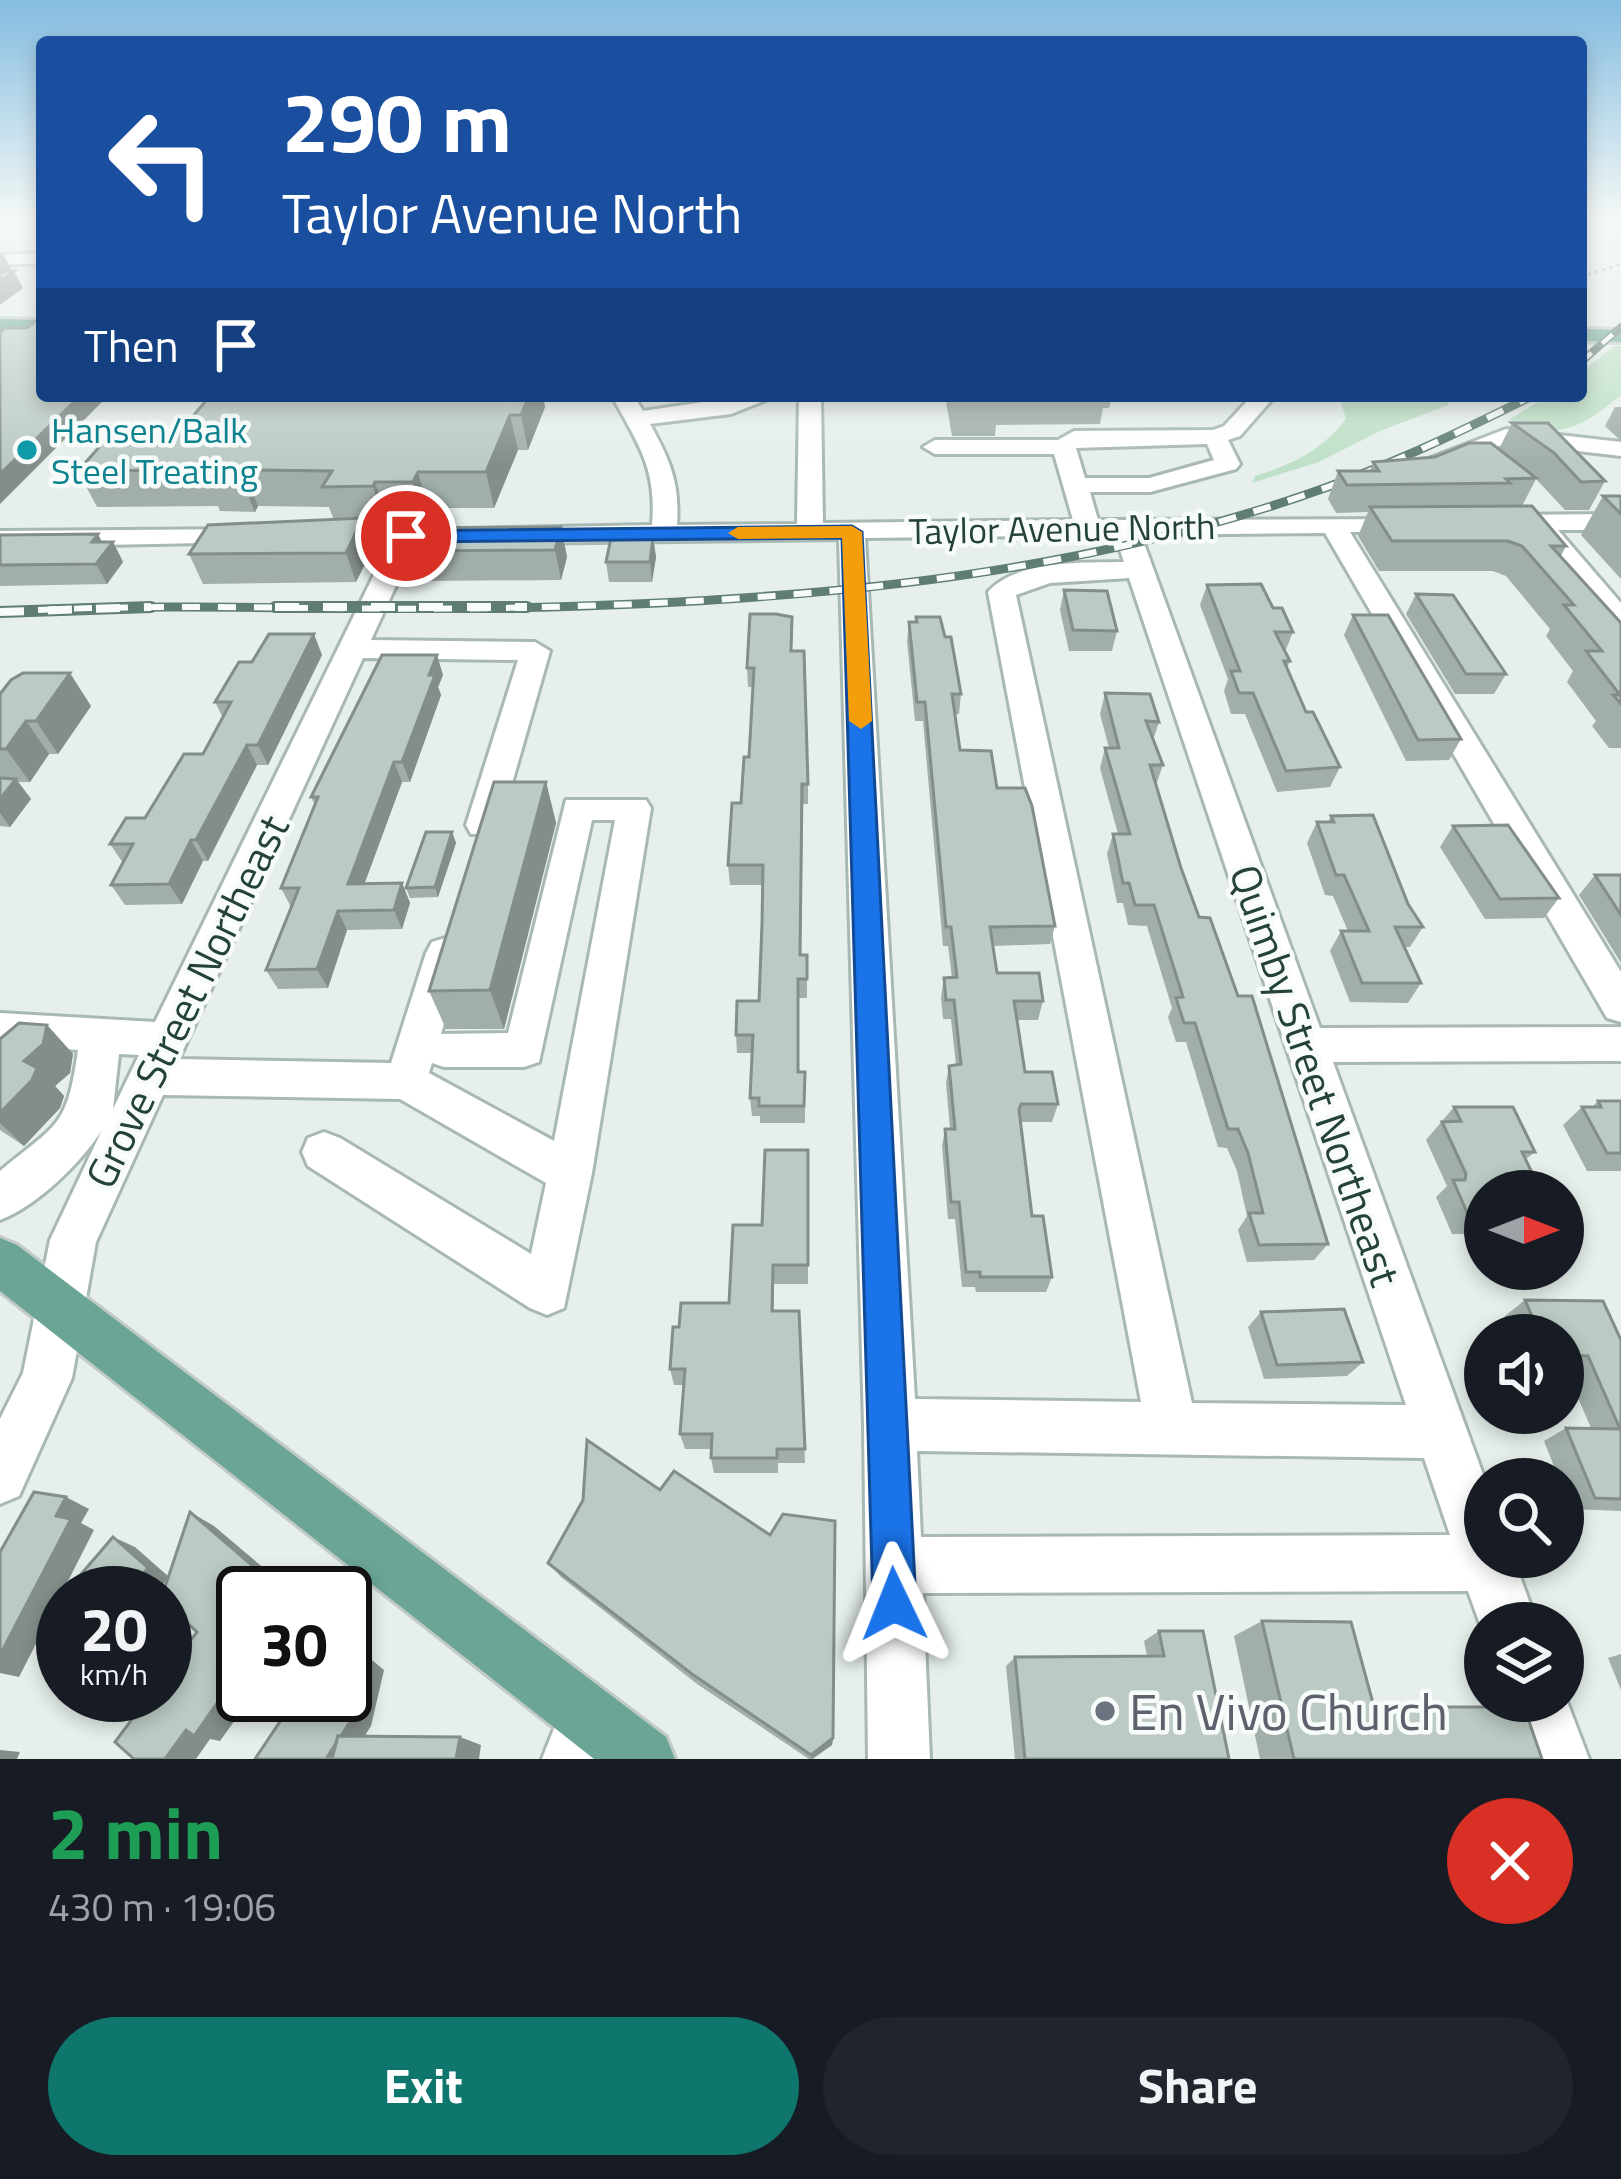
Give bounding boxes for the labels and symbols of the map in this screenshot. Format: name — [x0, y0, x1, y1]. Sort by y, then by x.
place label: Hansen/Balk Steel Treating — [51, 402, 258, 498]
marker: Hansen/Balk Steel Treating — [14, 437, 40, 463]
pin — [355, 485, 457, 587]
street label: Taylor Avenue North — [908, 498, 1216, 558]
street label: Grove Street Northeast — [68, 803, 304, 1199]
street label: Quimby Street Northeast — [1214, 856, 1418, 1295]
north arrow — [1464, 1170, 1584, 1290]
position arrow — [831, 1541, 957, 1667]
speed limit sign: 30 — [216, 1566, 372, 1722]
place label: En Vivo Church — [1129, 1672, 1448, 1750]
marker: En Vivo Church — [1092, 1698, 1118, 1724]

